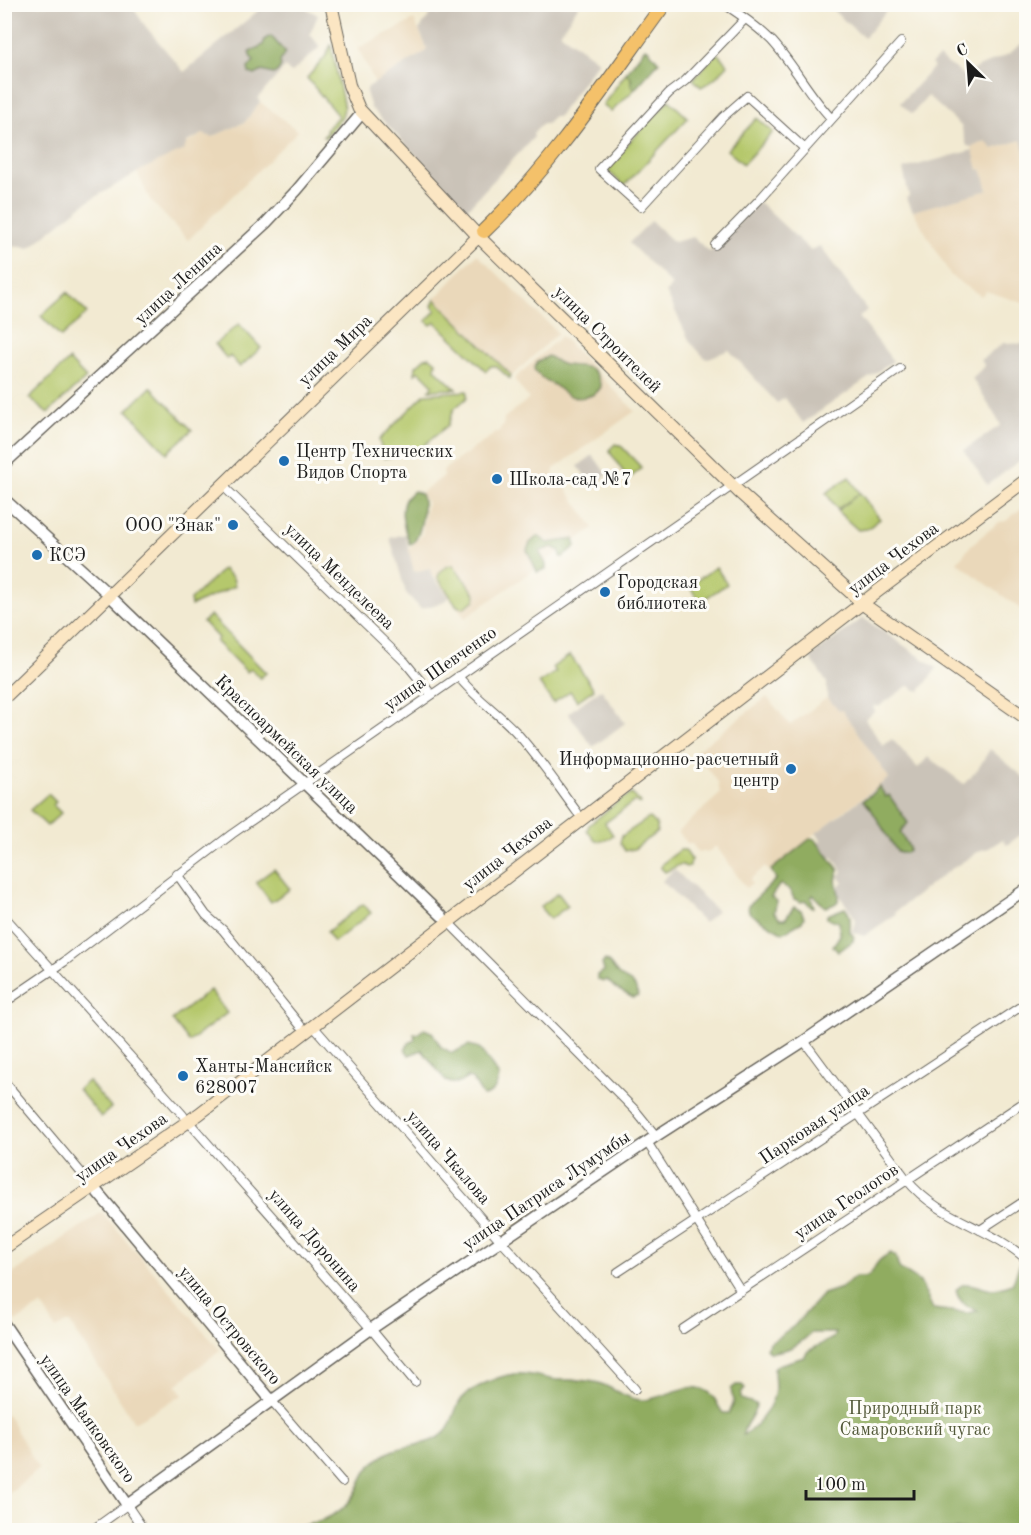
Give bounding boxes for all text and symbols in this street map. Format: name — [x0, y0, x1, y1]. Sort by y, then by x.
north arrow — [938, 33, 998, 93]
text: С — [954, 42, 971, 61]
street label: улица Ленина — [132, 239, 226, 328]
street label: улица Строителей — [550, 283, 664, 397]
street label: улица Мира — [296, 312, 376, 390]
place label: Центр Технических Видов Спорта — [296, 443, 453, 482]
marker: Центр Технических Видов Спорта — [277, 454, 291, 468]
place label: Школа-сад №7 — [509, 471, 632, 489]
marker: Школа-сад №7 — [490, 472, 504, 486]
place label: ООО "Знак" — [125, 517, 221, 535]
marker: ООО "Знак" — [226, 518, 240, 532]
street label: улица Чехова — [845, 519, 942, 598]
street label: улица Менделеева — [281, 520, 398, 633]
place label: КСЭ — [49, 547, 86, 565]
marker: КСЭ — [30, 548, 44, 562]
place label: Городская библиотека — [617, 574, 707, 613]
marker: Городская библиотека — [598, 585, 612, 599]
street label: улица Шевченко — [381, 623, 500, 714]
street label: Красноармейская улица — [211, 672, 361, 818]
place label: Информационно-расчетный центр — [559, 751, 779, 790]
marker: Информационно-расчетный центр — [784, 762, 798, 776]
street label: улица Чехова — [460, 813, 556, 894]
place label: Ханты-Мансийск 628007 — [195, 1058, 332, 1097]
marker: Ханты-Мансийск 628007 — [176, 1069, 190, 1083]
street label: Парковая улица — [756, 1081, 873, 1168]
street label: улица Чкалова — [403, 1107, 494, 1208]
street label: улица Чехова — [72, 1109, 171, 1186]
street label: улица Патриса Лумумбы — [459, 1128, 634, 1254]
street label: улица Геологов — [791, 1160, 902, 1243]
street label: улица Доронина — [265, 1186, 364, 1296]
street label: улица Островского — [175, 1263, 284, 1388]
street label: улица Маяковского — [36, 1351, 138, 1486]
park label: Природный парк Самаровский чугас — [840, 1400, 991, 1439]
scale bar — [806, 1463, 914, 1501]
text: 100 m — [815, 1476, 866, 1494]

